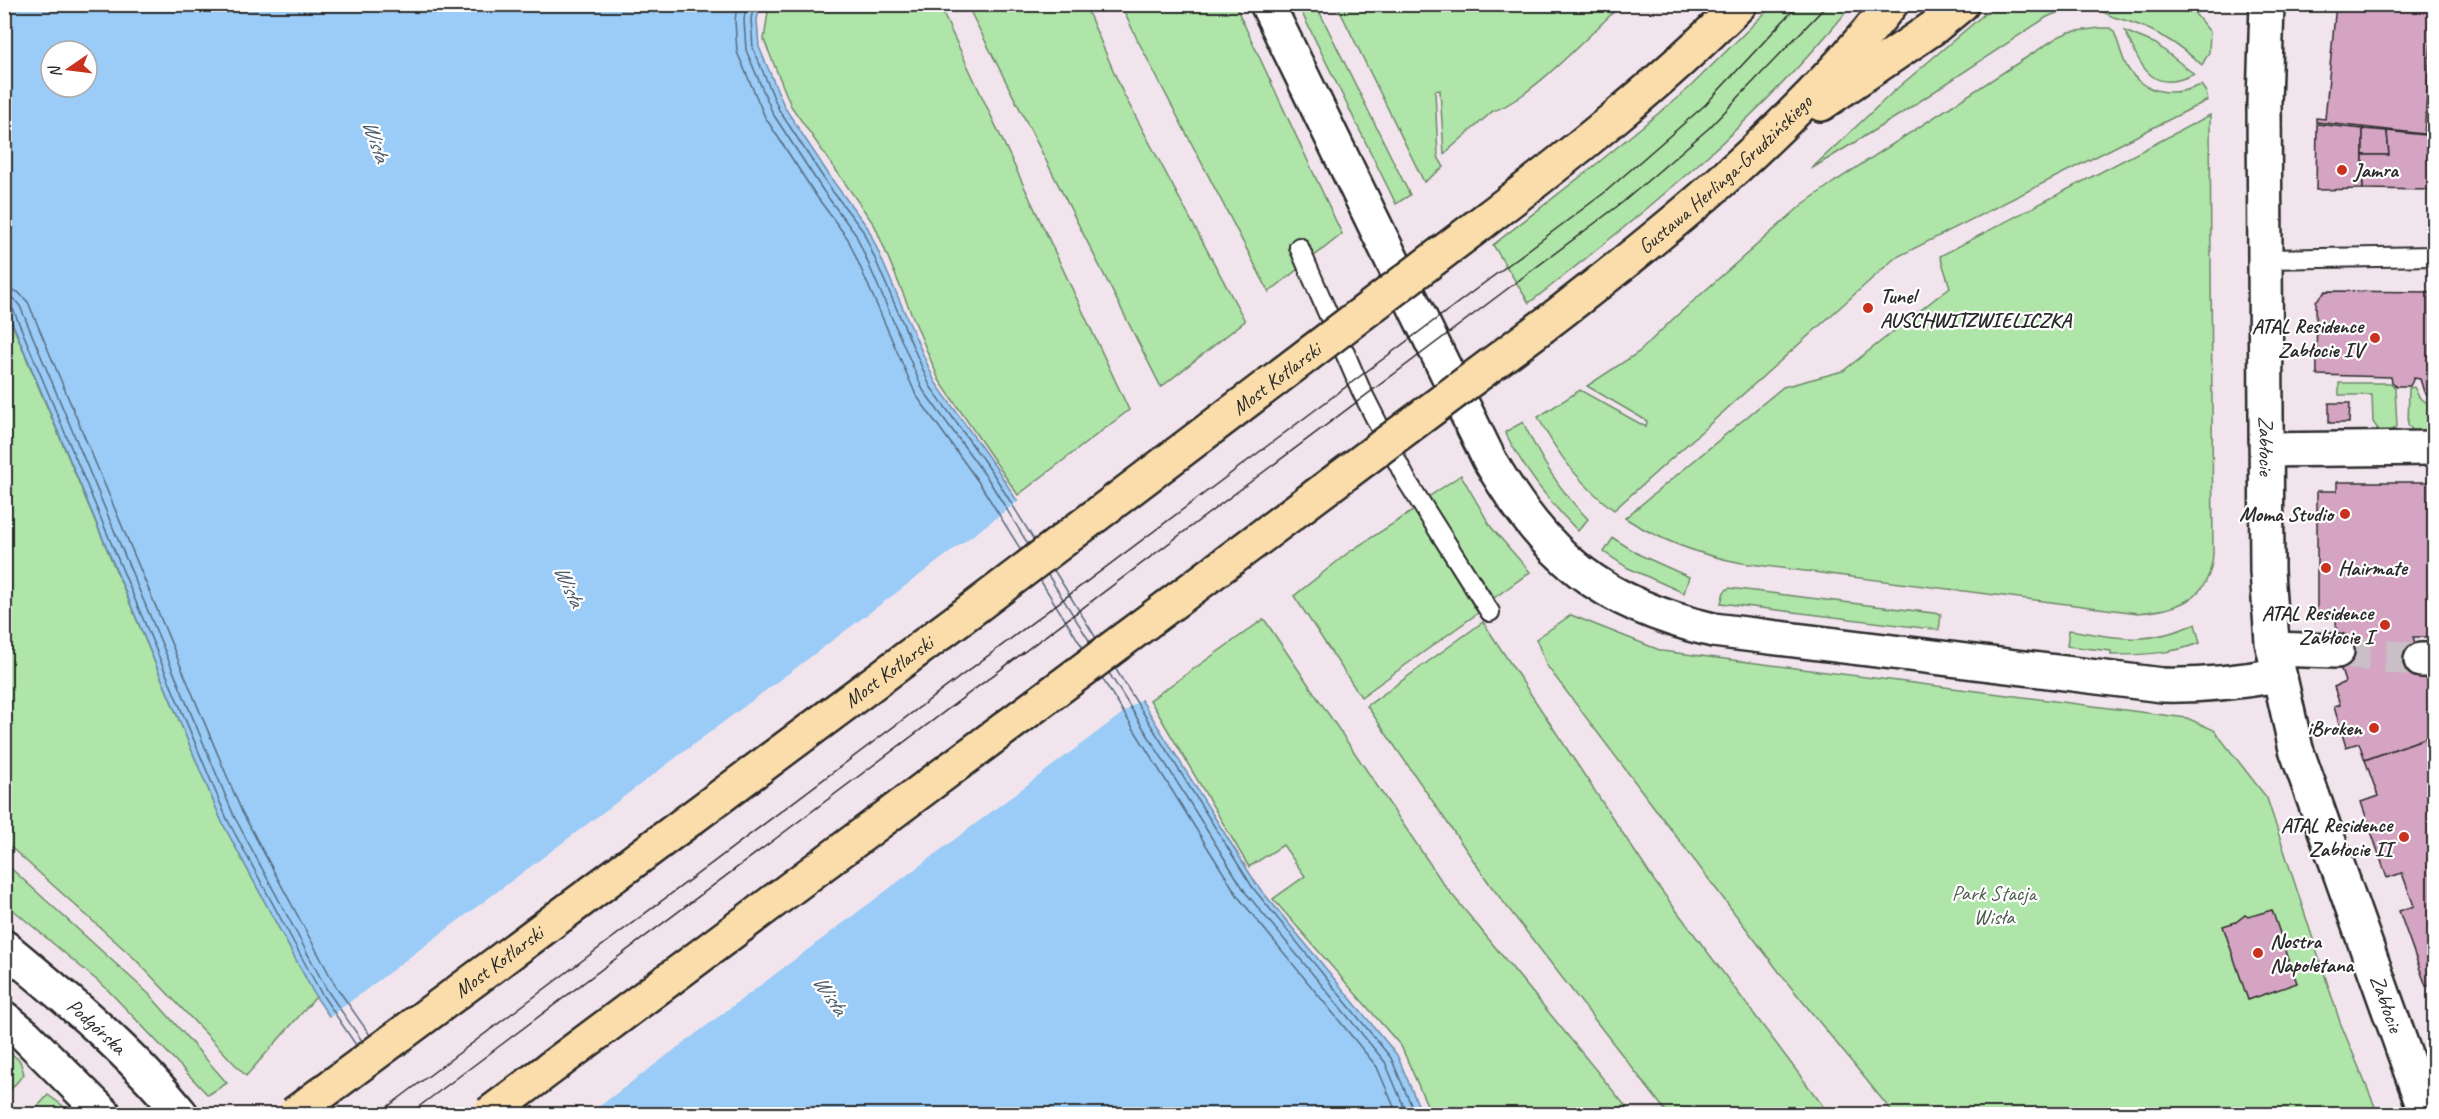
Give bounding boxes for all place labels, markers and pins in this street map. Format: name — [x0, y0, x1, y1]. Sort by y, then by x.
place label: Jamra — [2352, 157, 2399, 183]
marker: Jamra — [2335, 163, 2349, 177]
place label: Tunel AUSCHWITZWIELICZKA — [1880, 283, 2072, 333]
marker: Tunel AUSCHWITZWIELICZKA — [1861, 301, 1875, 315]
place label: ATAL Residence Zabłocie IV — [2252, 313, 2368, 363]
marker: ATAL Residence Zabłocie IV — [2368, 331, 2382, 345]
place label: Moma Studio — [2239, 501, 2335, 527]
marker: Moma Studio — [2338, 507, 2352, 521]
place label: Hairmate — [2338, 555, 2409, 581]
marker: Hairmate — [2319, 561, 2333, 575]
place label: ATAL Residence Zabłocie I — [2262, 600, 2377, 650]
marker: ATAL Residence Zabłocie I — [2378, 618, 2392, 632]
place label: iBroken — [2307, 715, 2363, 741]
marker: iBroken — [2367, 721, 2381, 735]
place label: ATAL Residence Zabłocie II — [2281, 812, 2396, 862]
marker: ATAL Residence Zabłocie II — [2397, 830, 2411, 844]
place label: Nostra Napoletana — [2270, 928, 2355, 978]
marker: Nostra Napoletana — [2251, 946, 2265, 960]

